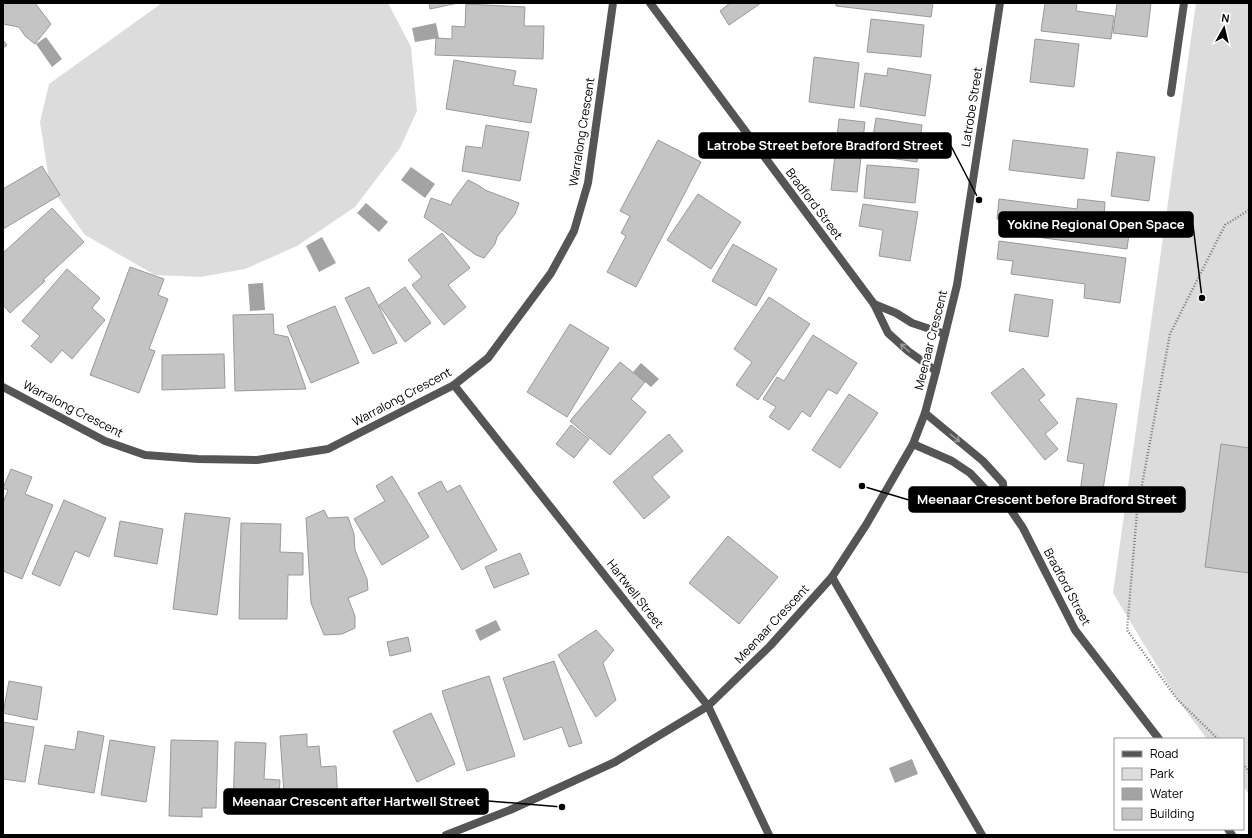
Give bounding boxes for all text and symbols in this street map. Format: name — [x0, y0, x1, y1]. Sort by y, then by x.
north arrow — [1204, 8, 1244, 48]
text: N — [1221, 10, 1231, 26]
street label: Latrobe Street — [957, 66, 986, 148]
street label: Warralong Crescent — [564, 76, 599, 188]
callout: Latrobe Street before Bradford Street — [699, 133, 951, 158]
text: Latrobe Street before Bradford Street — [707, 136, 944, 154]
street label: Bradford Street — [782, 165, 847, 243]
callout: Yokine Regional Open Space — [999, 212, 1193, 237]
text: Yokine Regional Open Space — [1007, 215, 1185, 233]
street label: Meenaar Crescent — [910, 288, 951, 392]
one-way arrow — [900, 343, 910, 353]
street label: Warralong Crescent — [349, 363, 455, 430]
street label: Warralong Crescent — [20, 376, 126, 441]
one-way arrow — [949, 433, 960, 442]
callout: Meenaar Crescent before Bradford Street — [909, 487, 1185, 512]
text: Meenaar Crescent before Bradford Street — [917, 490, 1177, 508]
street label: Bradford Street — [1040, 545, 1095, 629]
street label: Hartwell Street — [603, 556, 668, 632]
street label: Meenaar Crescent — [730, 580, 813, 667]
legend — [1114, 738, 1244, 830]
text: Road — [1150, 745, 1178, 762]
text: Park — [1150, 765, 1175, 782]
text: Water — [1150, 785, 1184, 802]
callout: Meenaar Crescent after Hartwell Street — [224, 789, 488, 814]
text: Meenaar Crescent after Hartwell Street — [232, 792, 480, 810]
text: Building — [1150, 805, 1194, 822]

